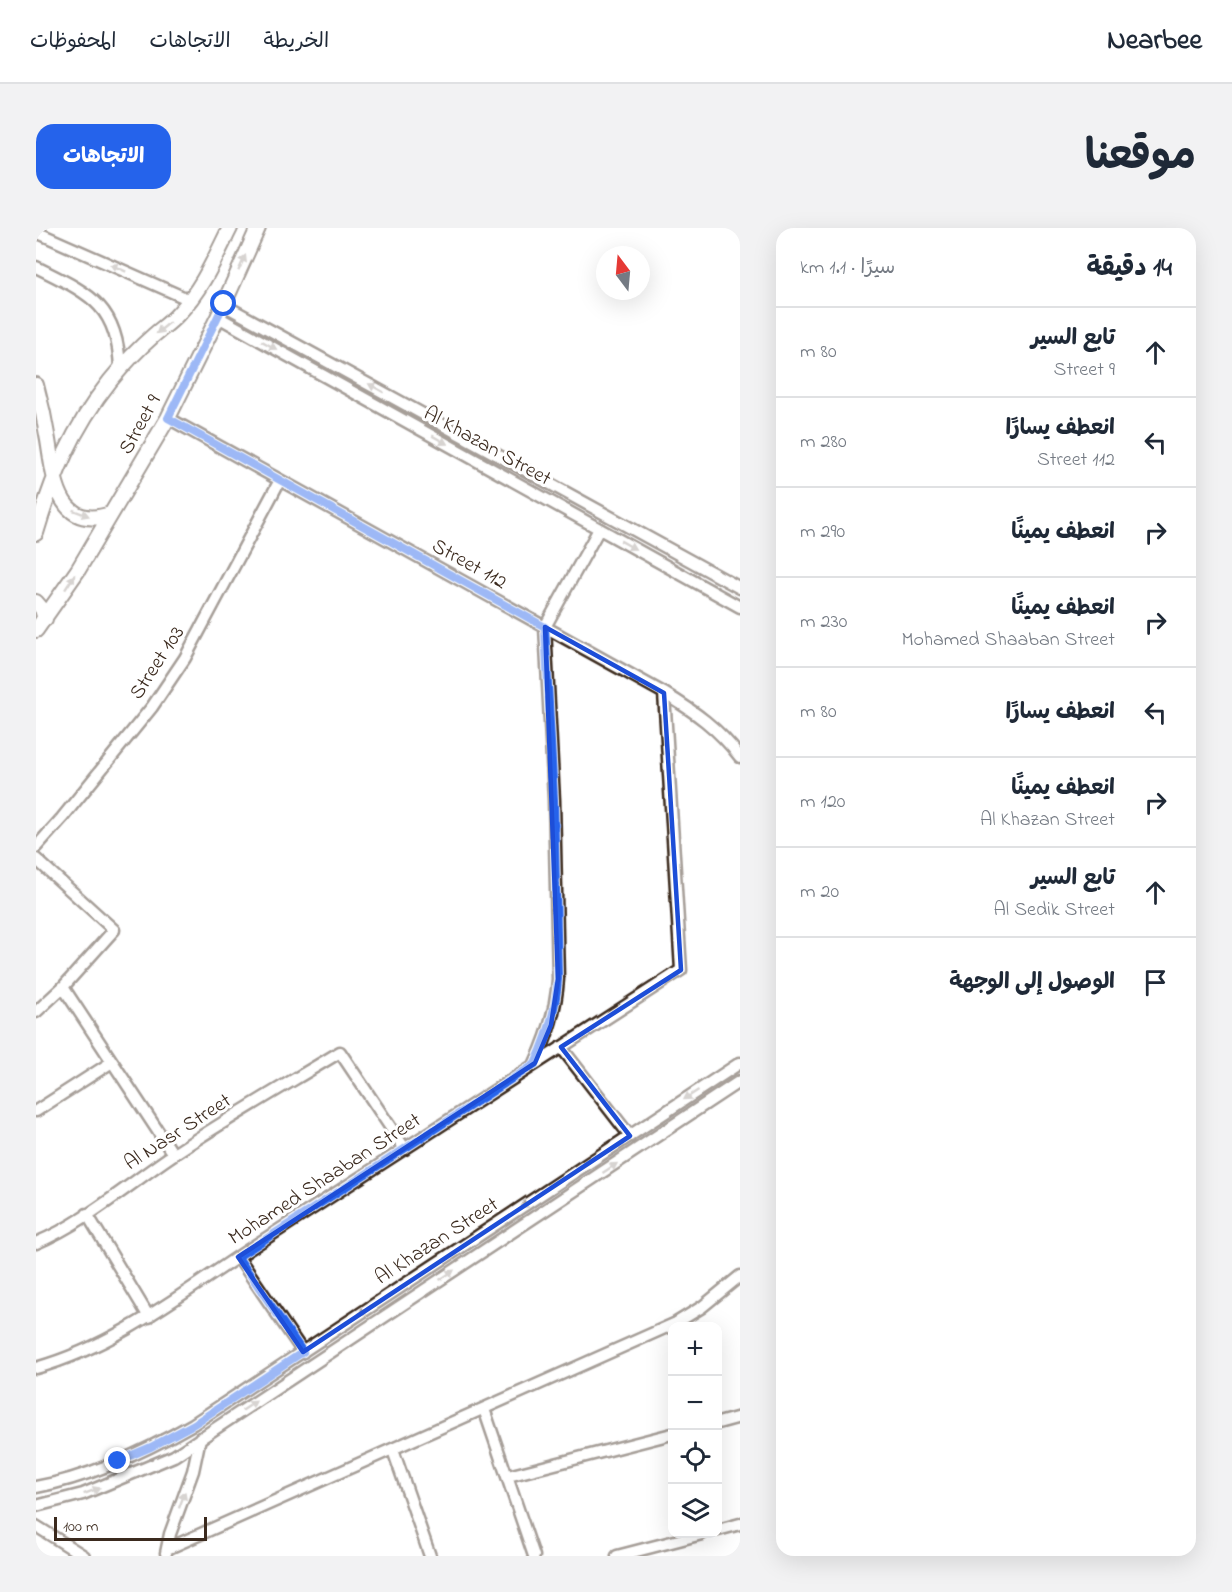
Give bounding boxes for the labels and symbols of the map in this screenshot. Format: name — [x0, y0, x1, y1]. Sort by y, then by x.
north arrow — [596, 246, 650, 300]
one-way arrow — [237, 254, 247, 272]
one-way arrow — [108, 263, 126, 273]
route start — [210, 290, 236, 316]
one-way arrow — [155, 321, 171, 334]
one-way arrow — [261, 340, 278, 350]
one-way arrow — [367, 383, 384, 393]
street label: Street 9 — [112, 389, 170, 460]
street label: Al Khazan Street — [418, 399, 556, 494]
one-way arrow — [431, 435, 448, 445]
one-way arrow — [73, 508, 91, 518]
street label: Street 112 — [426, 532, 512, 598]
one-way arrow — [620, 540, 637, 550]
one-way arrow — [64, 575, 76, 591]
street label: Street 103 — [123, 620, 193, 706]
street label: Al Nasr Street — [119, 1087, 238, 1179]
one-way arrow — [683, 1090, 699, 1101]
street label: Mohamed Shaaban Street — [223, 1106, 427, 1253]
one-way arrow — [601, 1162, 618, 1173]
street label: Al Khazan Street — [369, 1190, 505, 1293]
one-way arrow — [521, 1197, 537, 1209]
one-way arrow — [439, 1270, 455, 1281]
one-way arrow — [358, 1304, 374, 1316]
one-way arrow — [241, 1400, 257, 1412]
route end — [104, 1447, 130, 1473]
one-way arrow — [84, 1485, 102, 1495]
one-way arrow — [178, 1491, 188, 1509]
scale bar — [54, 1514, 207, 1542]

